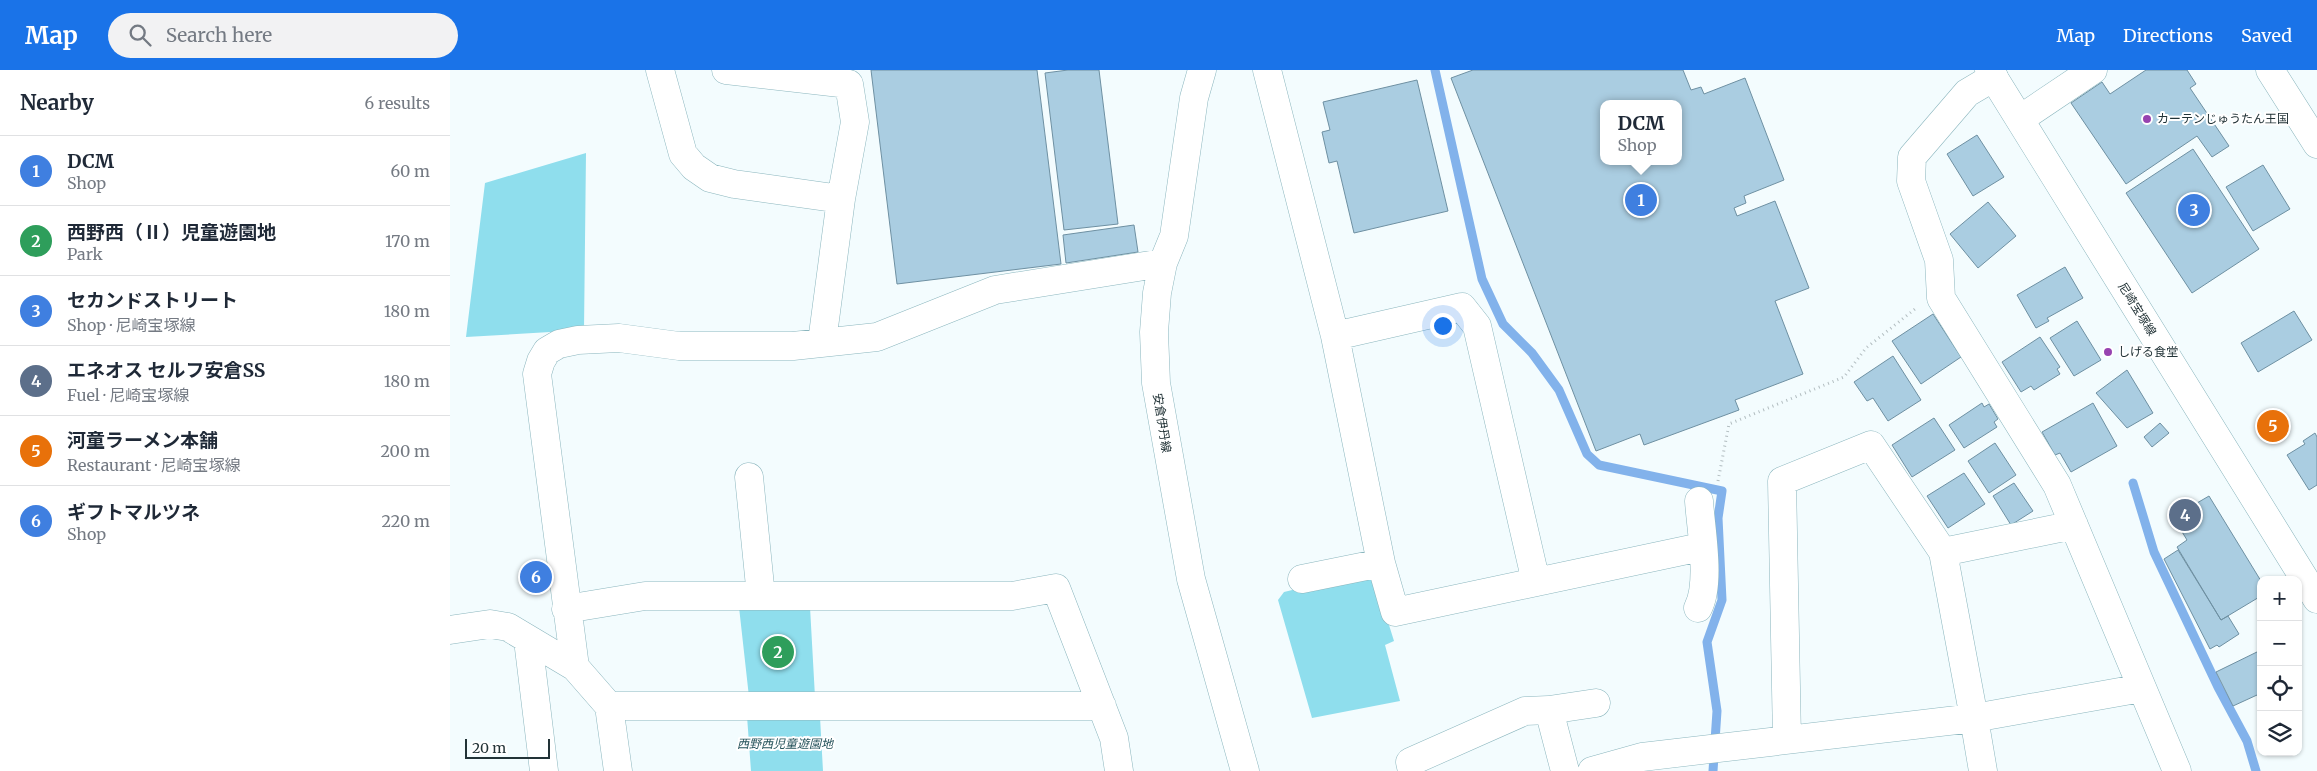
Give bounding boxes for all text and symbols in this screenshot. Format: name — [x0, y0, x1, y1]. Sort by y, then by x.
search box — [108, 13, 458, 58]
text: Map — [25, 20, 78, 51]
icon: search — [126, 21, 154, 49]
text: Search here — [166, 23, 272, 47]
text: Map — [2057, 24, 2095, 47]
text: Directions — [2123, 24, 2213, 47]
text: Saved — [2241, 24, 2292, 47]
text: Nearby — [20, 89, 94, 116]
text: 6 results — [365, 93, 430, 113]
popup — [1600, 100, 1682, 165]
text: DCM — [1617, 111, 1665, 135]
place label: カーテンじゅうたん王国 — [2157, 111, 2289, 126]
marker: カーテンじゅうたん王国 — [2141, 113, 2153, 125]
text: Shop — [1617, 135, 1657, 155]
text: DCM — [67, 149, 114, 173]
text: 1 — [32, 161, 40, 181]
text: 60 m — [390, 161, 430, 181]
text: Shop — [67, 173, 106, 193]
pin: 1 — [1625, 181, 1657, 219]
pin: 3 — [2178, 191, 2210, 229]
text: 西野西（Ⅱ）児童遊園地 — [67, 220, 276, 244]
text: 2 — [31, 231, 41, 251]
text: 170 m — [385, 231, 430, 251]
text: Park — [67, 244, 103, 264]
street label: 尼崎宝塚線 — [2115, 279, 2160, 338]
text: セカンドストリート — [67, 288, 238, 312]
text: 3 — [31, 301, 41, 321]
text: 180 m — [384, 301, 430, 321]
your location — [1430, 313, 1456, 339]
text: Shop · 尼崎宝塚線 — [67, 315, 196, 335]
place label: しげる食堂 — [2118, 344, 2178, 359]
marker: しげる食堂 — [2102, 346, 2114, 358]
text: エネオス セルフ安倉SS — [67, 358, 265, 382]
text: 4 — [31, 371, 41, 391]
text: 180 m — [384, 371, 430, 391]
text: Fuel · 尼崎宝塚線 — [67, 385, 189, 405]
street label: 安倉伊丹線 — [1150, 392, 1175, 454]
pin: 5 — [2257, 407, 2289, 445]
text: 河童ラーメン本舗 — [67, 428, 218, 452]
text: 5 — [31, 441, 41, 461]
text: 200 m — [380, 441, 430, 461]
text: Restaurant · 尼崎宝塚線 — [67, 455, 241, 475]
pin: 4 — [2169, 496, 2201, 534]
text: ギフトマルツネ — [67, 500, 200, 524]
text: 6 — [31, 511, 41, 531]
text: 220 m — [382, 511, 430, 531]
text: Shop — [67, 524, 106, 544]
pin: 6 — [520, 558, 552, 596]
map controls — [2257, 576, 2302, 756]
button: + — [2257, 576, 2302, 621]
button: − — [2257, 621, 2302, 666]
pin: 2 — [762, 633, 794, 671]
button: locate — [2257, 666, 2302, 711]
button: layers — [2257, 711, 2302, 756]
scale bar — [465, 736, 550, 759]
park label: 西野西児童遊園地 — [737, 736, 835, 751]
text: 20 m — [472, 739, 506, 757]

